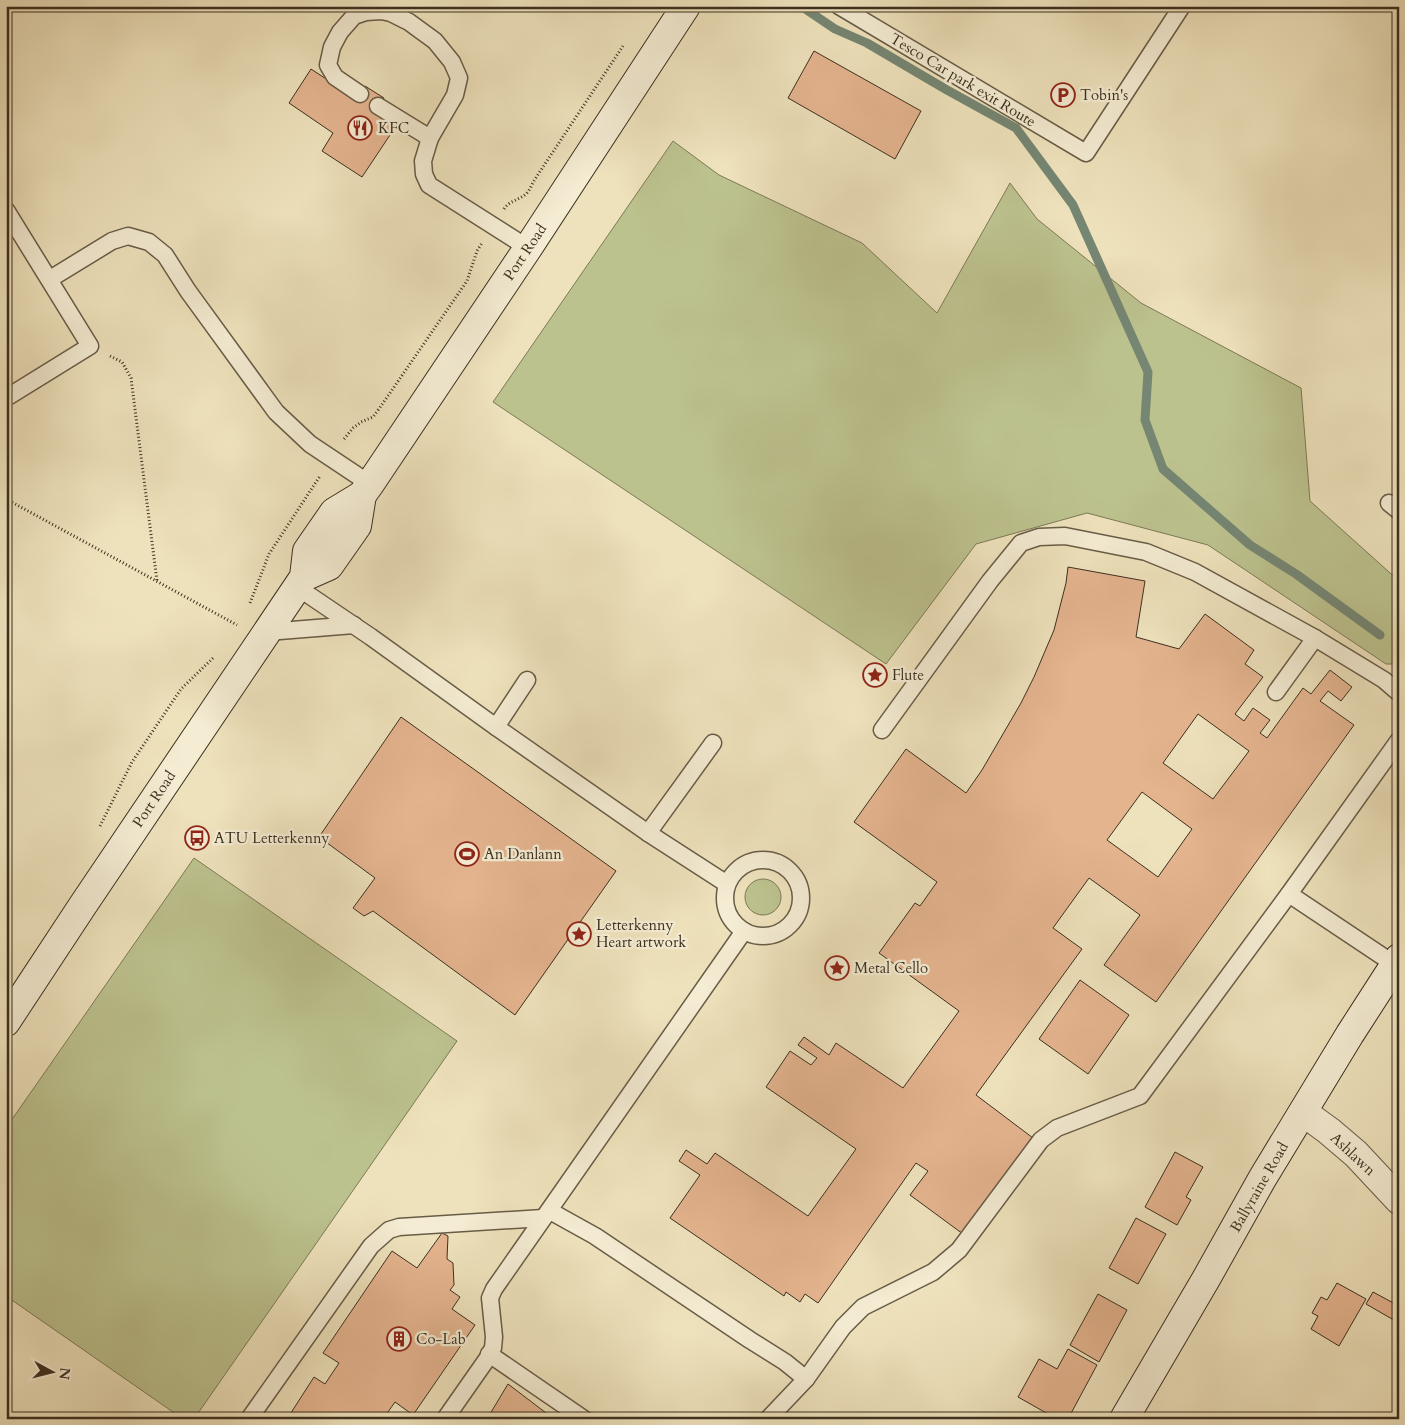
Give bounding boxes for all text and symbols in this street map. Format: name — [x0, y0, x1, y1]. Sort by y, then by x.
street label: Tesco Car park exit Route — [886, 28, 1040, 132]
parking icon: Tobin's — [1050, 82, 1076, 108]
place label: Tobin's — [1080, 85, 1128, 105]
restaurant icon: KFC — [347, 115, 373, 141]
place label: KFC — [378, 118, 409, 138]
street label: Port Road — [499, 220, 551, 284]
place icon: Flute — [862, 662, 888, 688]
place label: Flute — [892, 665, 924, 685]
street label: Port Road — [128, 767, 180, 831]
bus stop icon: ATU Letterkenny — [184, 825, 210, 851]
place label: ATU Letterkenny — [214, 828, 329, 848]
sports icon: An Danlann — [454, 841, 480, 867]
place label: An Danlann — [484, 844, 562, 864]
place label: Letterkenny Heart artwork — [596, 915, 686, 952]
place icon: Letterkenny Heart artwork — [566, 921, 592, 947]
place icon: Metal Cello — [824, 955, 850, 981]
place label: Metal Cello — [854, 958, 928, 978]
street label: Ashlawn — [1326, 1128, 1380, 1180]
street label: Ballyraine Road — [1225, 1138, 1293, 1236]
building icon: Co-Lab — [386, 1326, 412, 1352]
place label: Co-Lab — [416, 1329, 466, 1349]
north arrow — [28, 1348, 78, 1398]
text: N — [54, 1366, 75, 1381]

